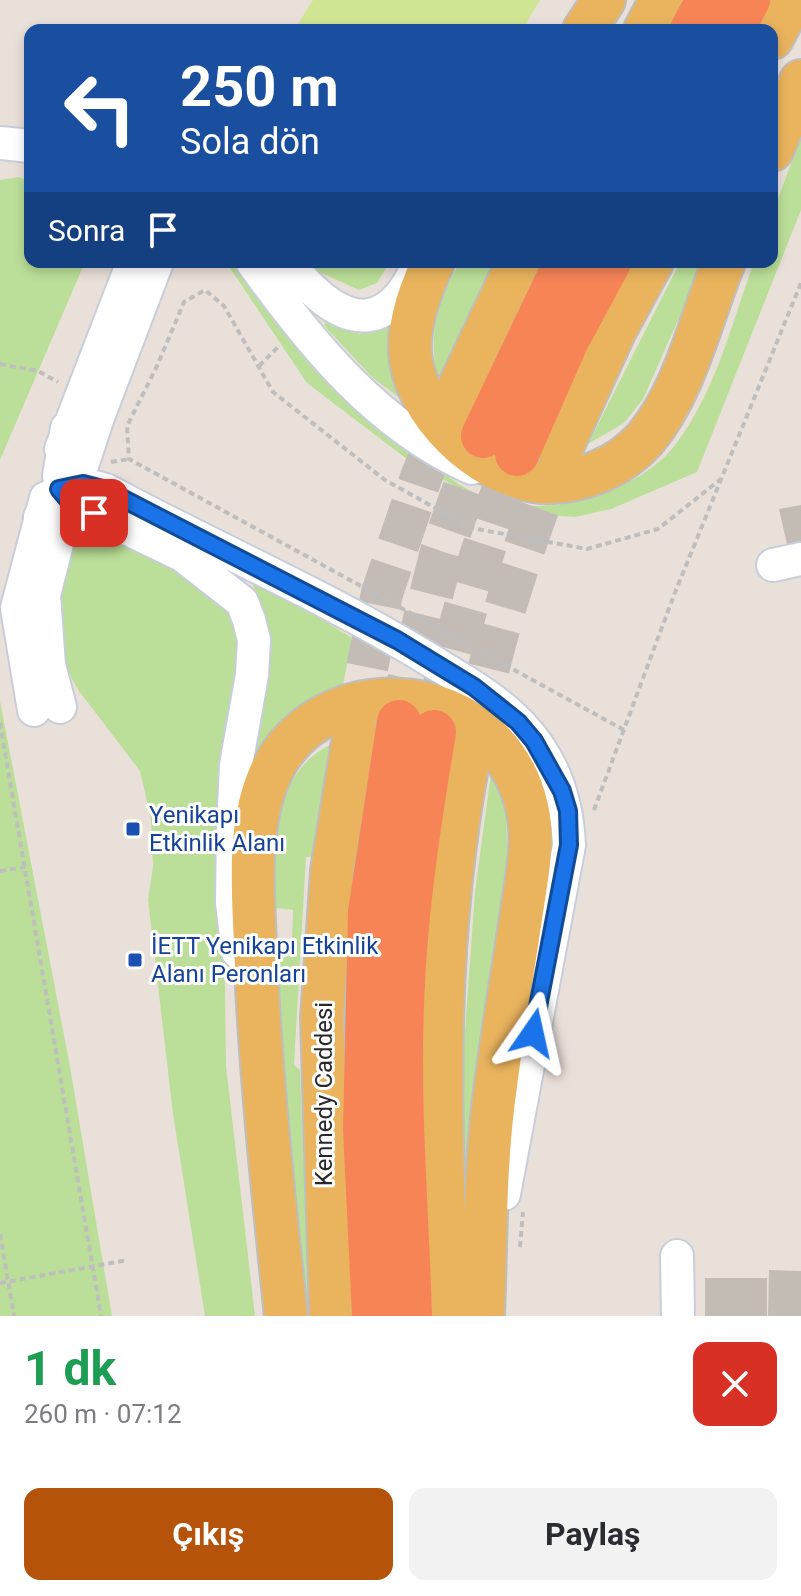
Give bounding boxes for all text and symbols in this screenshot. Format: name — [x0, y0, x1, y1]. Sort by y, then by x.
text: 250 m — [180, 54, 339, 120]
icon: left — [48, 56, 152, 160]
text: Sola dön — [180, 121, 320, 163]
icon: arrive — [141, 208, 185, 252]
text: Sonra — [48, 213, 125, 248]
pin — [60, 479, 128, 547]
icon: arrive — [72, 491, 116, 535]
place label: Yenikapı Etkinlik Alanı — [149, 801, 285, 857]
marker: Yenikapı Etkinlik Alanı — [124, 820, 142, 838]
place label: İETT Yenikapı Etkinlik Alanı Peronları — [151, 932, 379, 988]
marker: İETT Yenikapı Etkinlik Alanı Peronları — [126, 951, 144, 969]
position arrow — [491, 991, 575, 1075]
street label: Kennedy Caddesi — [310, 1002, 338, 1186]
text: 1 dk — [24, 1340, 116, 1397]
button: close — [693, 1342, 777, 1426]
text: 260 m · 07:12 — [24, 1399, 182, 1429]
button: Çıkış — [24, 1488, 393, 1580]
button: Paylaş — [409, 1488, 777, 1580]

